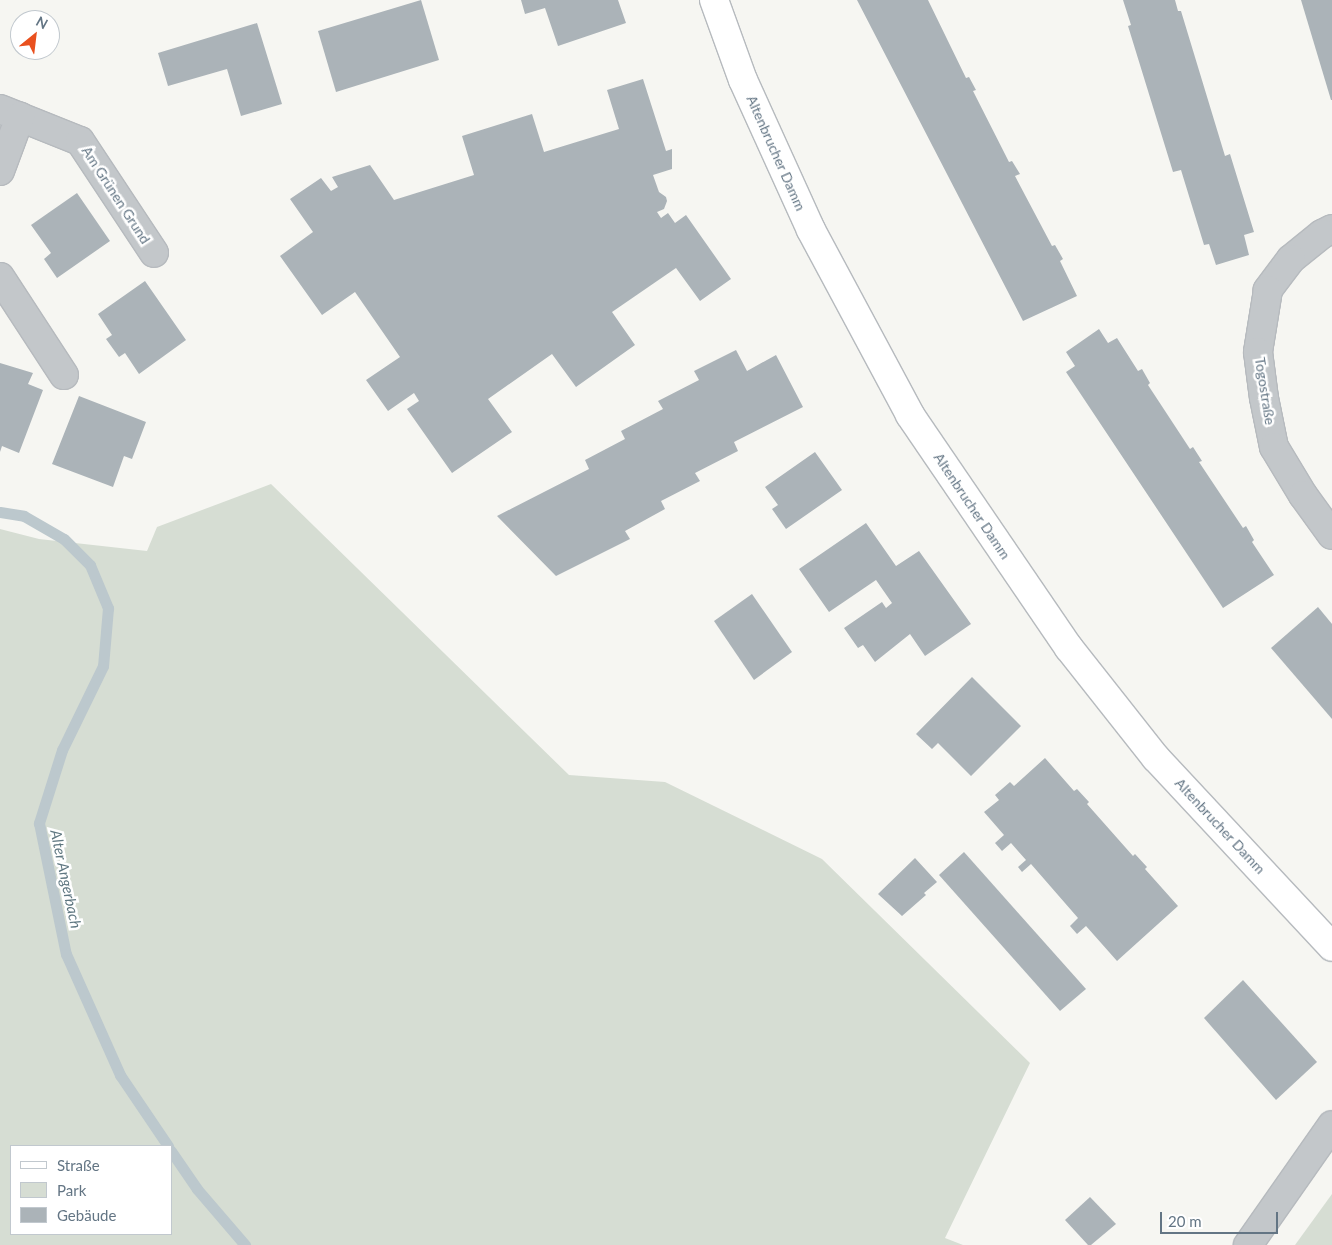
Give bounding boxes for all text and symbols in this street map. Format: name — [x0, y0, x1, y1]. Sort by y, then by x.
north arrow — [10, 10, 60, 60]
text: N — [33, 12, 51, 32]
street label: Altenbrucher Damm — [743, 93, 809, 213]
street label: Am Grünen Grund — [78, 143, 154, 247]
street label: Togostraße — [1251, 356, 1279, 426]
street label: Altenbrucher Damm — [930, 450, 1014, 562]
street label: Altenbrucher Damm — [1171, 775, 1269, 877]
water label: Alter Angerbach — [47, 828, 85, 930]
legend — [10, 1145, 172, 1235]
text: Straße — [57, 1156, 100, 1174]
text: Park — [57, 1181, 86, 1199]
scale bar — [1162, 1202, 1280, 1234]
text: Gebäude — [57, 1206, 116, 1224]
text: 20 m — [1168, 1212, 1202, 1230]

